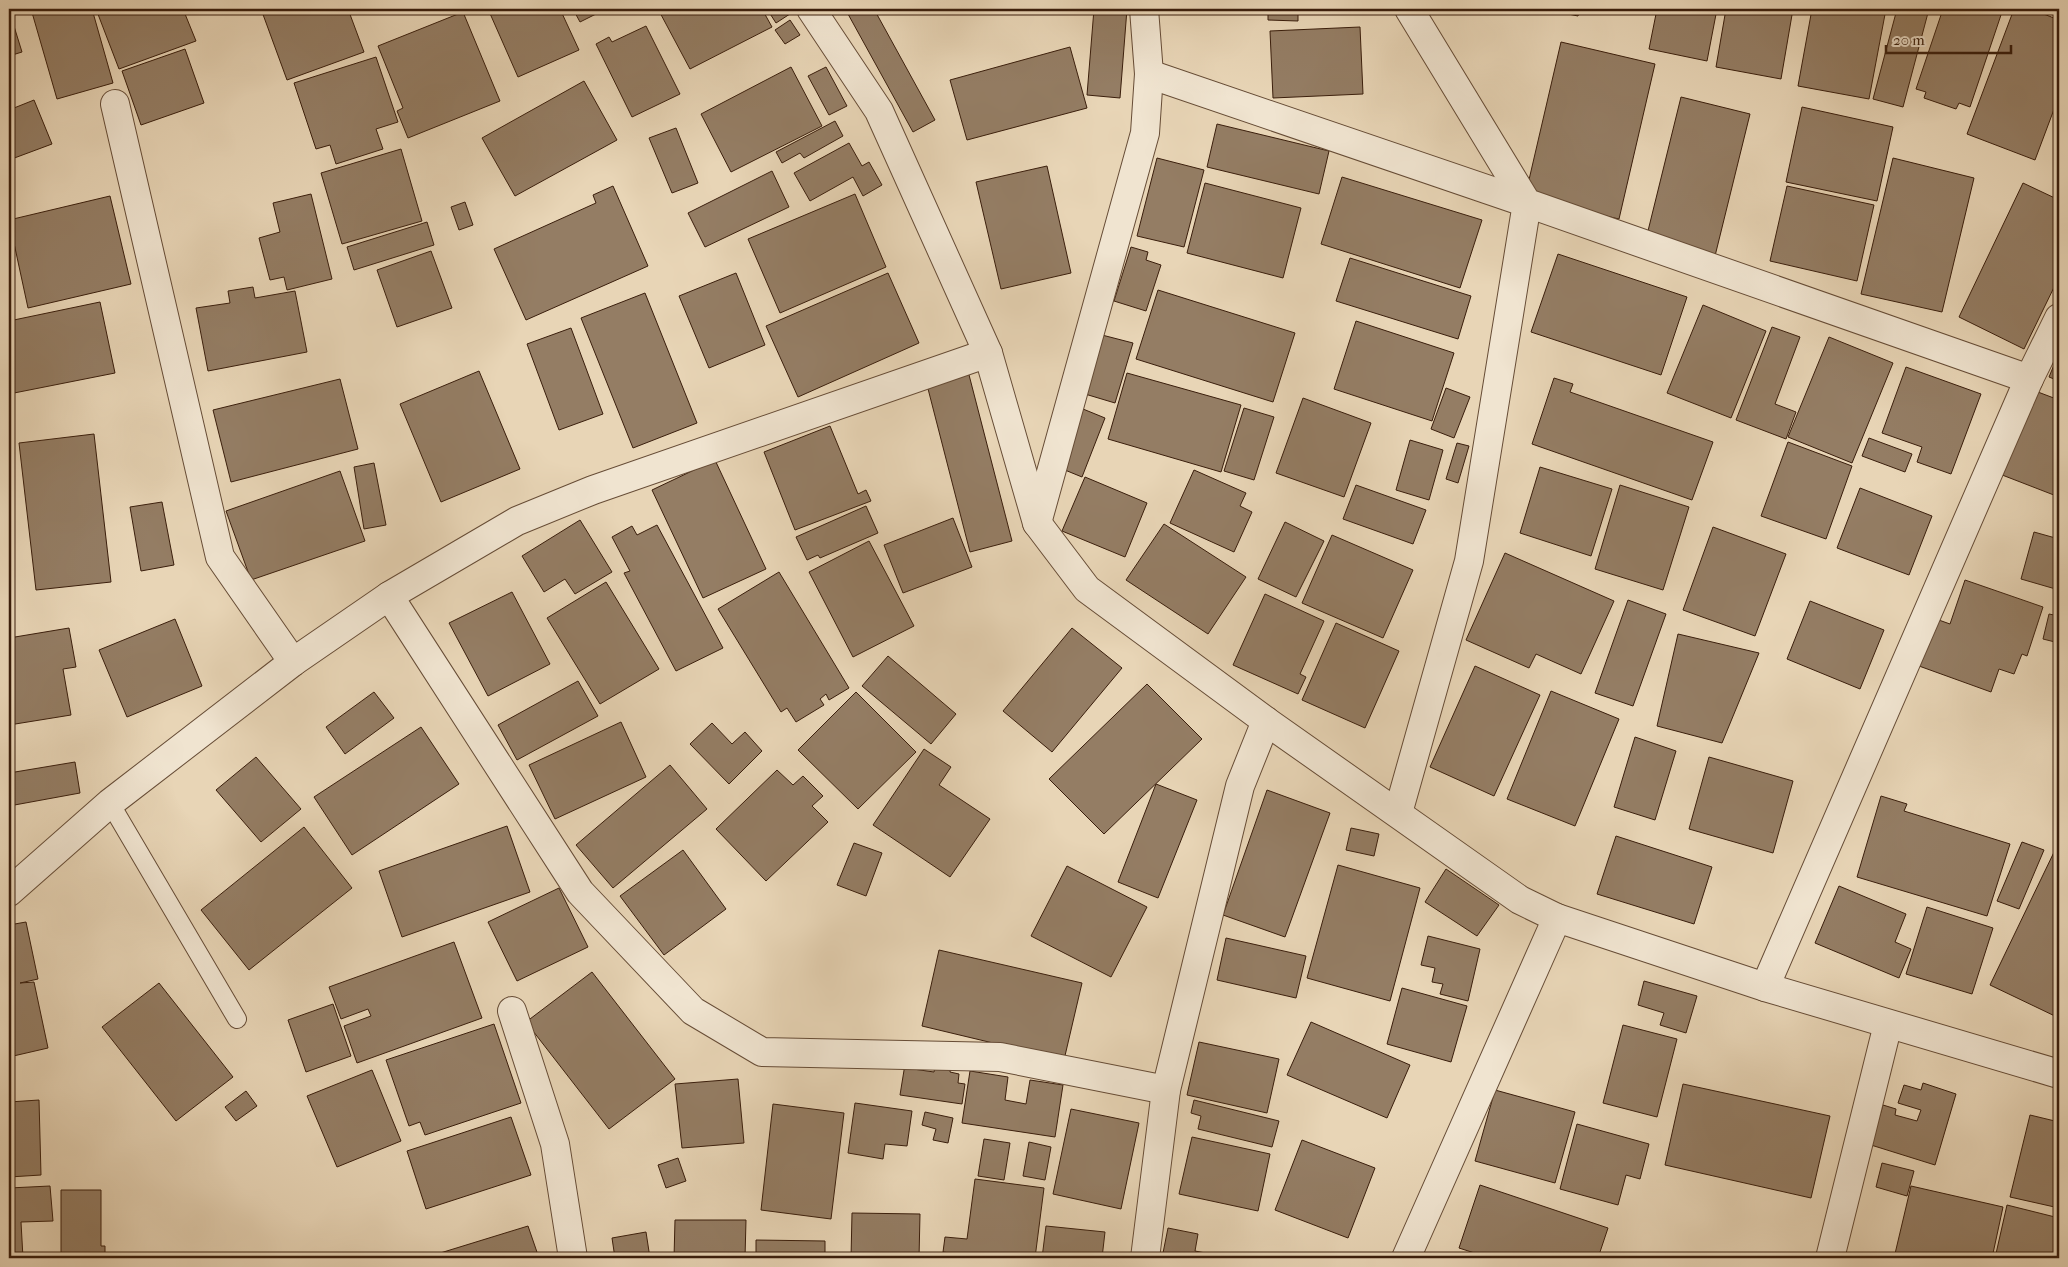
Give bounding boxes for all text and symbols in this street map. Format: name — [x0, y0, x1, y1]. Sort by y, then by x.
scale bar — [1886, 22, 2010, 54]
text: 20 m — [1893, 31, 1925, 49]

